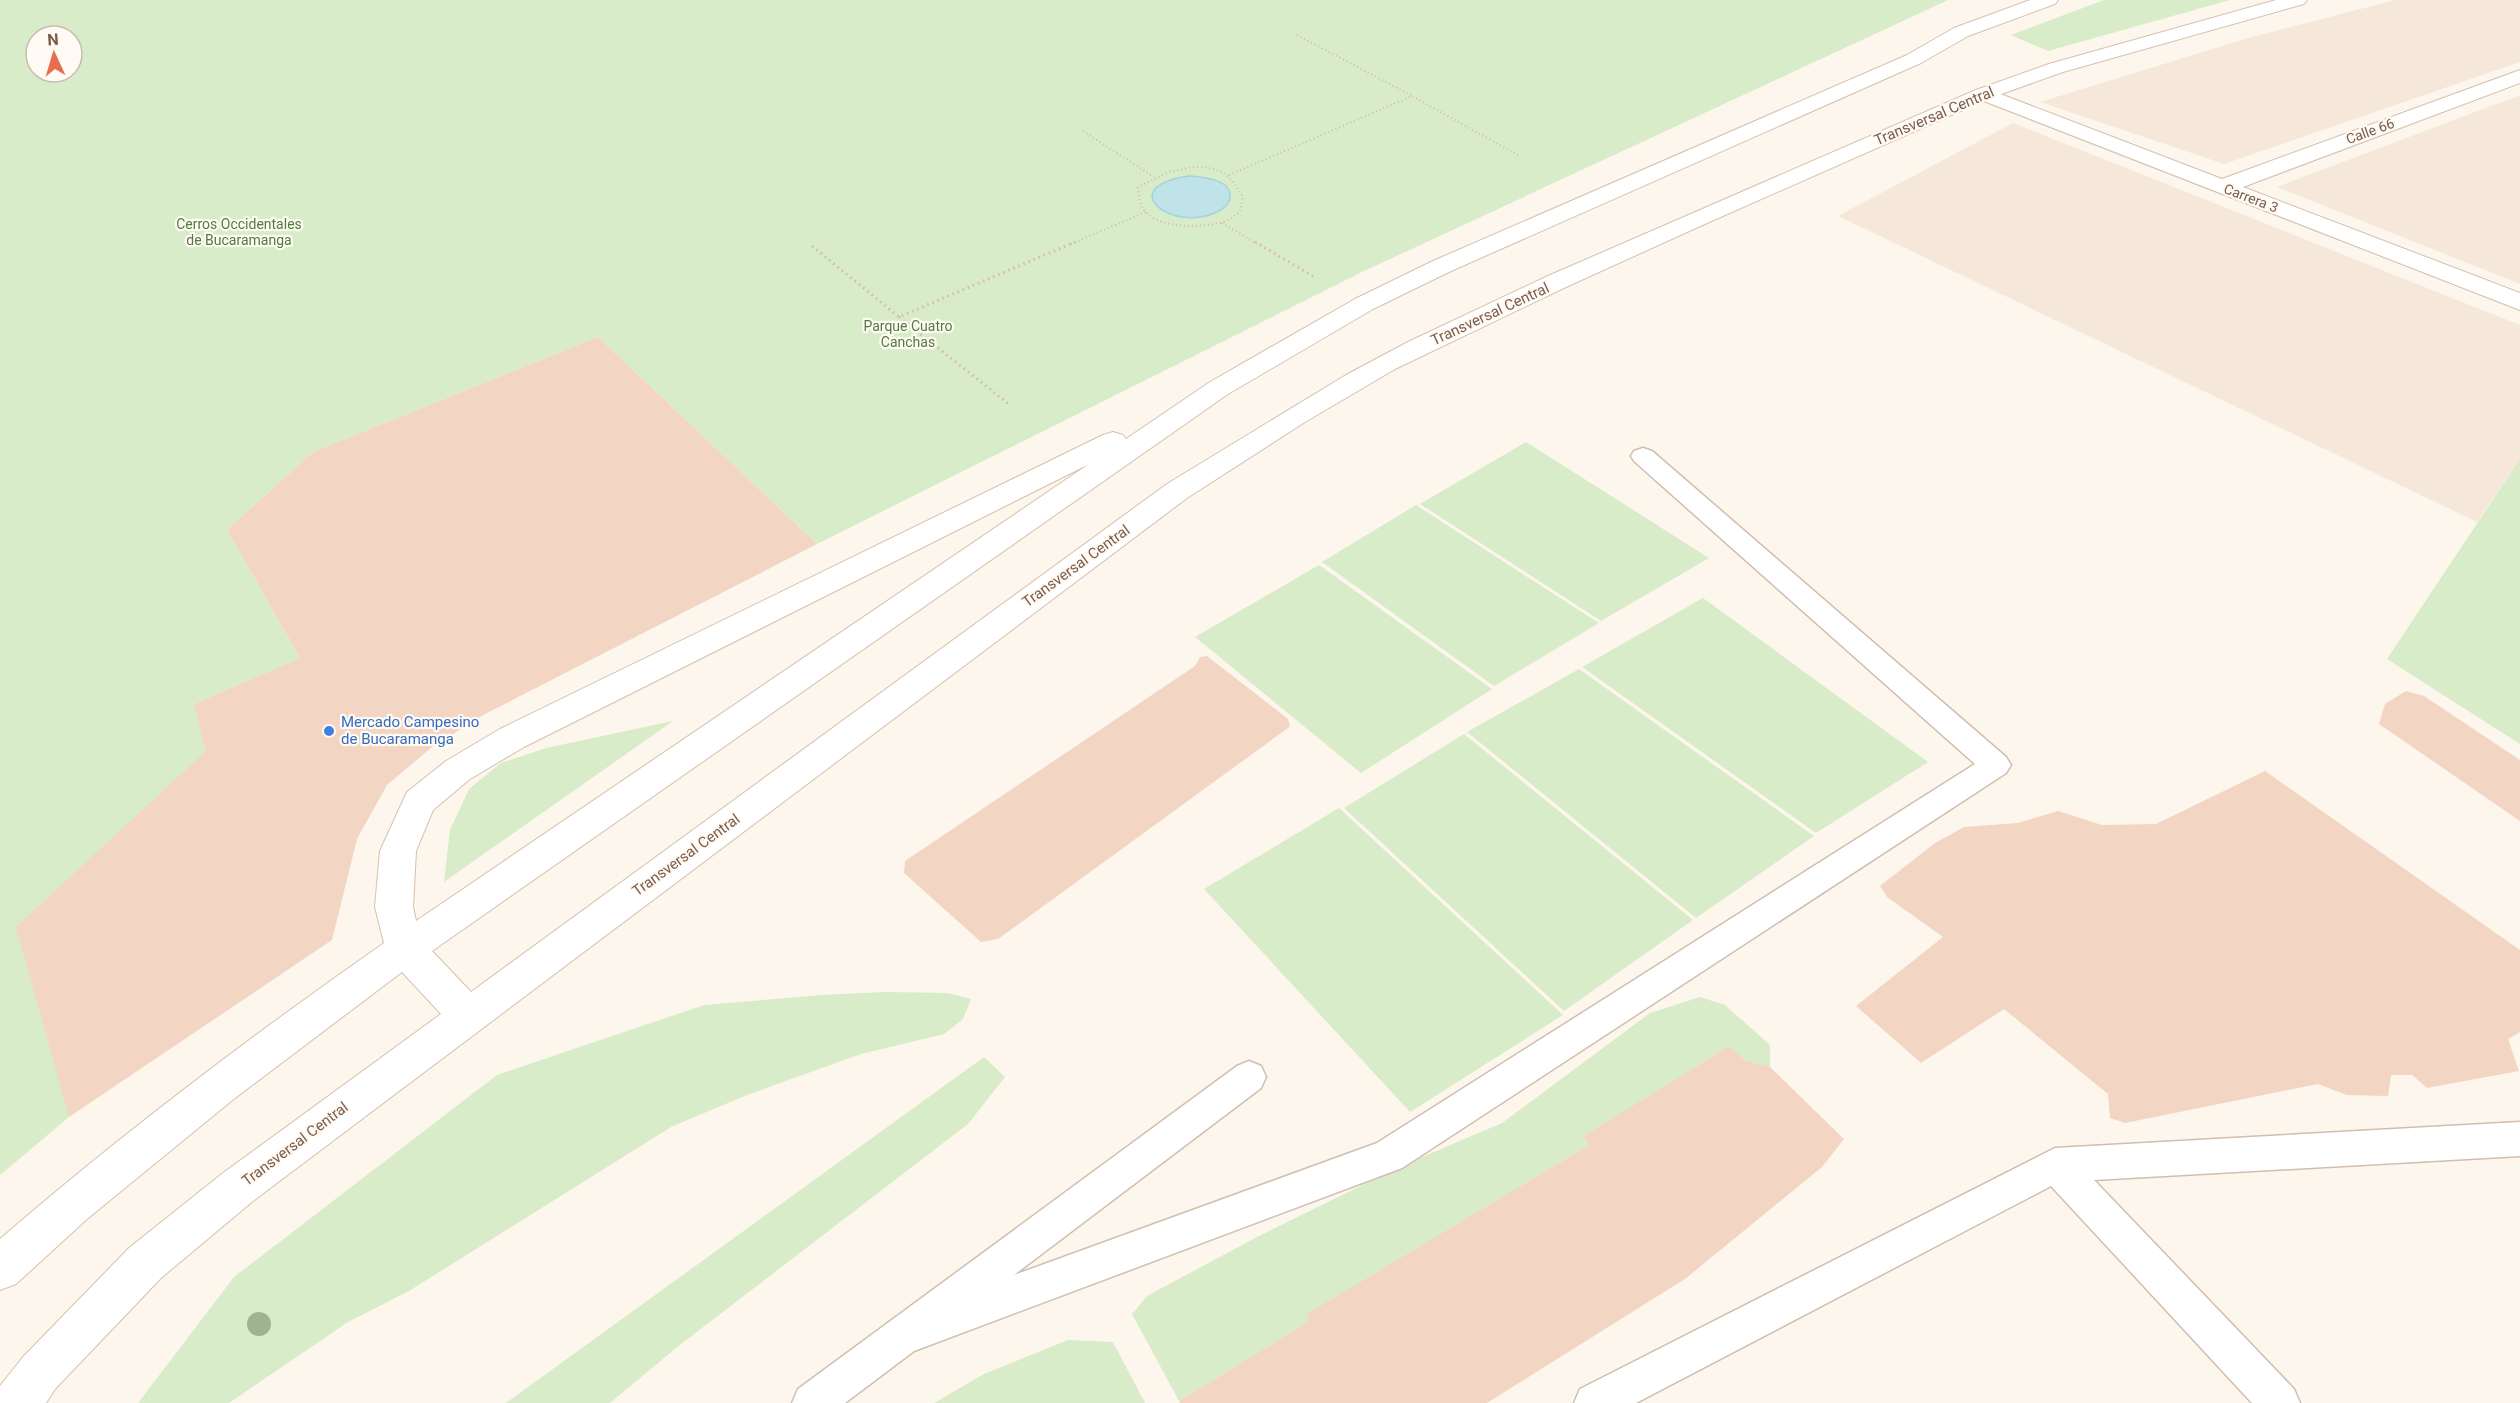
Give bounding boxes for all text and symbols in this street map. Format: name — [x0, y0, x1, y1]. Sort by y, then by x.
north arrow — [24, 24, 84, 84]
text: N — [47, 30, 59, 49]
street label: Transversal Central — [1871, 83, 1997, 149]
street label: Calle 66 — [2344, 115, 2396, 147]
street label: Carrera 3 — [2222, 180, 2280, 216]
park label: Cerros Occidentales de Bucaramanga — [176, 216, 302, 248]
street label: Transversal Central — [1428, 279, 1552, 349]
park label: Parque Cuatro Canchas — [863, 318, 953, 350]
street label: Transversal Central — [1019, 521, 1133, 611]
place label: Mercado Campesino de Bucaramanga — [341, 713, 479, 748]
marker: Mercado Campesino de Bucaramanga — [322, 724, 336, 738]
street label: Transversal Central — [629, 810, 743, 900]
street label: Transversal Central — [238, 1098, 352, 1190]

